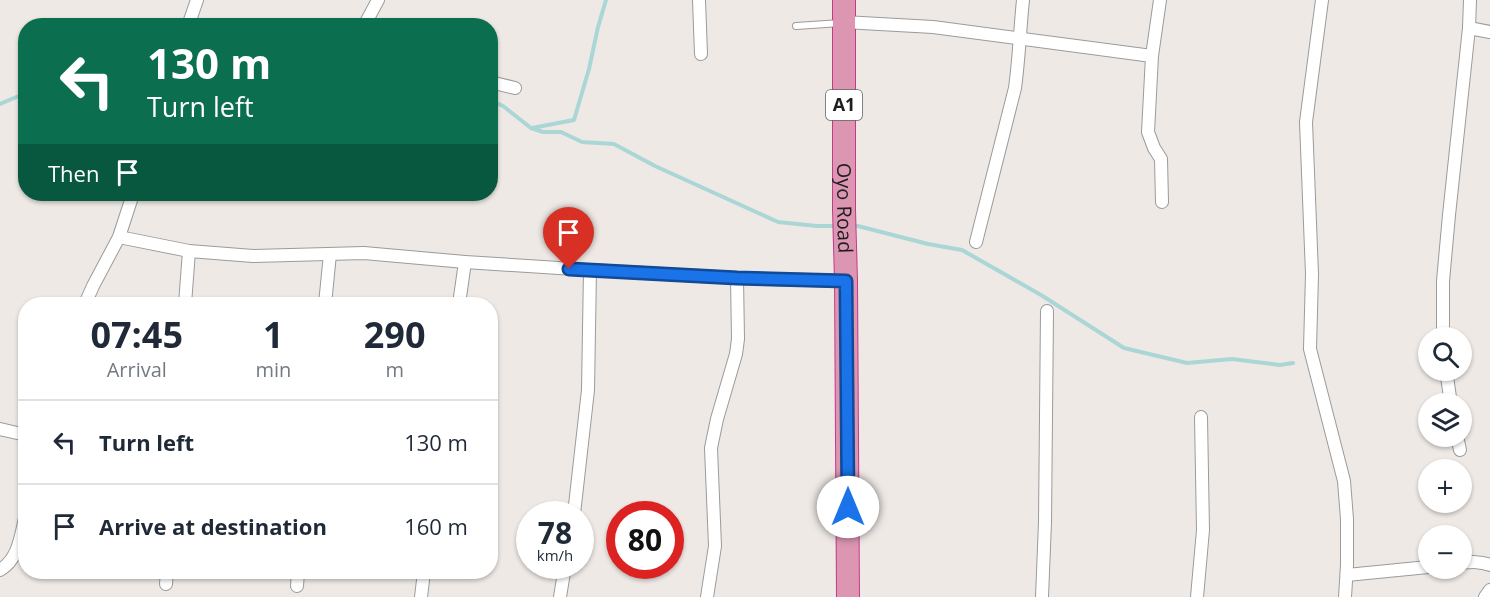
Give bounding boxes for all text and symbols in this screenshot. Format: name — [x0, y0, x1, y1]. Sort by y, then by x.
text: 130 m — [147, 34, 271, 91]
icon: left — [48, 42, 126, 120]
text: Turn left — [147, 88, 254, 125]
road number: A1 — [826, 90, 862, 120]
icon: arrive — [111, 156, 144, 189]
text: Then — [48, 158, 99, 188]
street label: Oyo Road — [831, 163, 859, 254]
pin — [543, 207, 594, 269]
icon: arrive — [552, 216, 585, 249]
text: 07:45 — [90, 310, 183, 359]
text: 1 — [263, 310, 284, 359]
text: 290 — [364, 310, 426, 359]
map controls — [1418, 327, 1472, 579]
button: search — [1418, 327, 1472, 381]
text: Arrival — [107, 356, 167, 383]
text: min — [255, 356, 291, 383]
text: m — [385, 356, 404, 383]
button: layers — [1418, 393, 1472, 447]
icon: left — [48, 426, 81, 459]
text: Turn left — [99, 427, 194, 457]
text: 130 m — [404, 427, 468, 457]
button: + — [1418, 459, 1472, 513]
position arrow — [816, 475, 880, 539]
speed limit sign: 80 — [606, 501, 684, 579]
icon: arrive — [48, 510, 81, 543]
text: Arrive at destination — [99, 511, 327, 541]
text: 160 m — [404, 511, 468, 541]
text: 78 — [538, 512, 572, 553]
button: − — [1418, 525, 1472, 579]
text: km/h — [537, 545, 573, 565]

